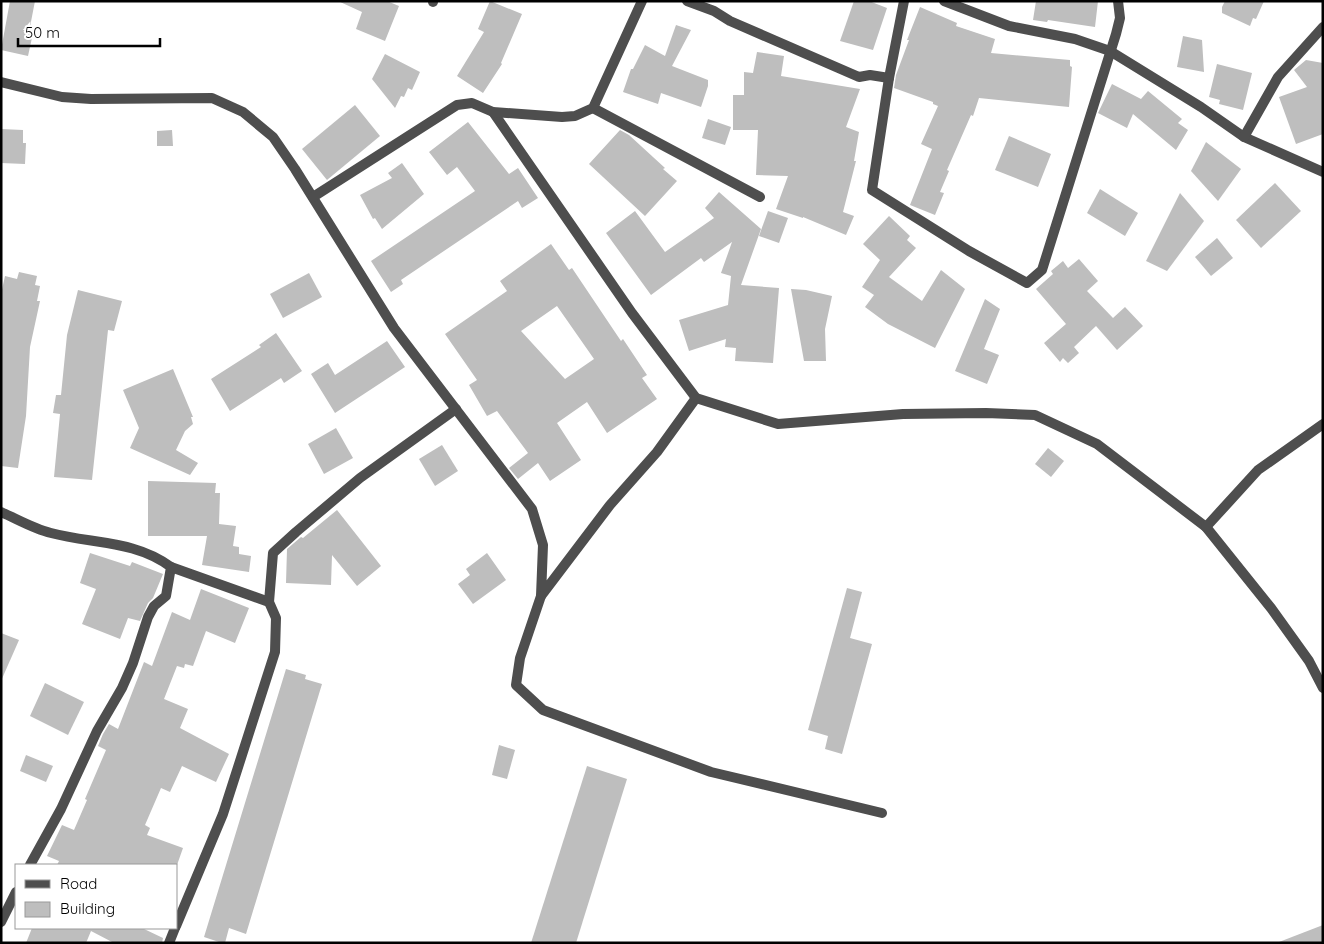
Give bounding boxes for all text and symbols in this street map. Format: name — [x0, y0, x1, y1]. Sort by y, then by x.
scale bar — [18, 15, 160, 47]
text: 50 m — [25, 23, 60, 42]
legend — [15, 864, 178, 929]
text: Road — [60, 874, 97, 893]
text: Building — [60, 899, 115, 918]

